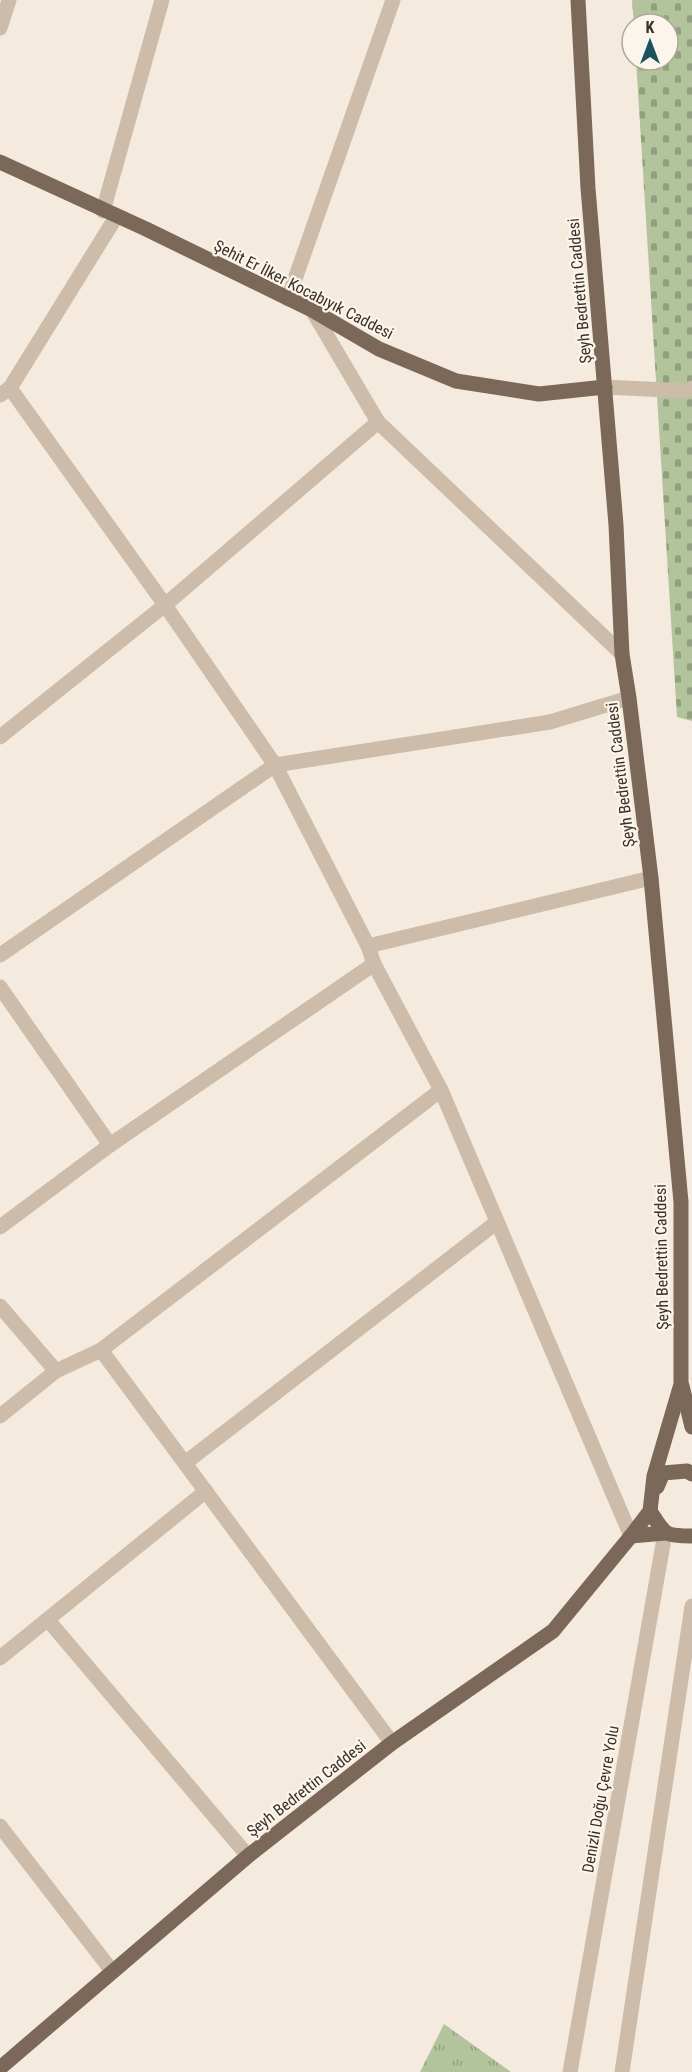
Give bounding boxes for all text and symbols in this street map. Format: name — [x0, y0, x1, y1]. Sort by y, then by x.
north arrow — [620, 12, 680, 72]
text: K — [646, 18, 655, 37]
street label: Şeyh Bedrettin Caddesi — [564, 218, 595, 364]
street label: Şehit Er İlker Kocabıyık Caddesi — [211, 236, 397, 343]
street label: Şeyh Bedrettin Caddesi — [602, 701, 639, 848]
street label: Şeyh Bedrettin Caddesi — [651, 1184, 672, 1330]
street label: Denizli Doğu Çevre Yolu — [578, 1724, 623, 1874]
street label: Şeyh Bedrettin Caddesi — [243, 1736, 370, 1841]

